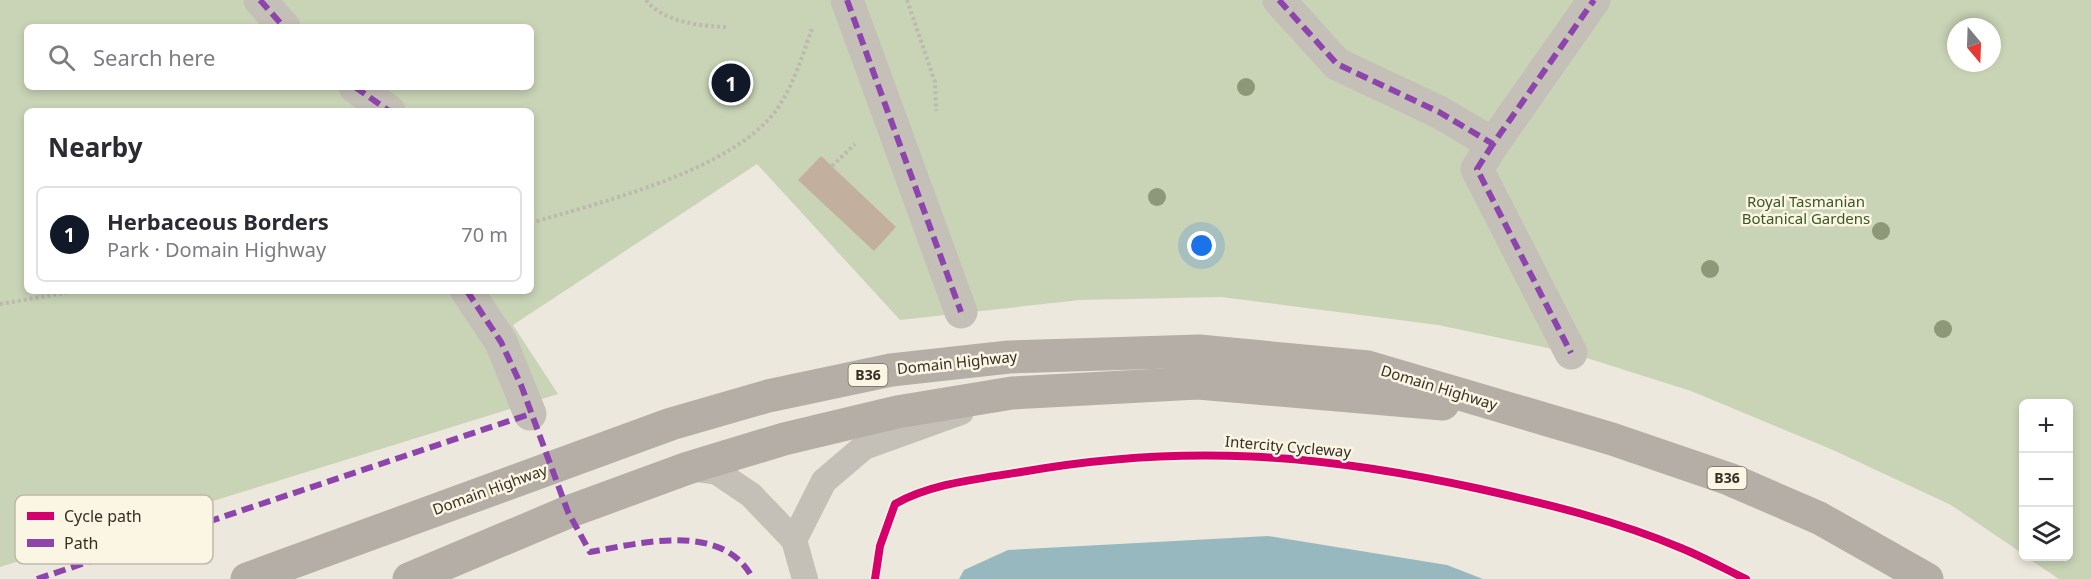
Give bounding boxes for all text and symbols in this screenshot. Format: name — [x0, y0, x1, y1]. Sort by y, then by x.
north arrow — [1947, 18, 2001, 72]
search box — [24, 24, 534, 90]
icon: search — [45, 41, 78, 74]
text: Search here — [93, 42, 215, 72]
pin: 1 — [712, 60, 750, 106]
text: Nearby — [48, 129, 143, 165]
park label: Royal Tasmanian Botanical Gardens — [1742, 191, 1870, 228]
text: Herbaceous Borders — [107, 206, 329, 236]
text: 1 — [64, 221, 75, 248]
text: 70 m — [461, 221, 508, 248]
your location — [1187, 231, 1216, 260]
text: Park · Domain Highway — [107, 236, 326, 263]
street label: Domain Highway — [896, 346, 1018, 378]
street label: Domain Highway — [1379, 360, 1500, 414]
road number: B36 — [848, 364, 888, 386]
map controls — [2019, 399, 2073, 561]
button: + — [2019, 399, 2073, 453]
street label: Intercity Cycleway — [1224, 431, 1352, 462]
button: − — [2019, 453, 2073, 507]
street label: Domain Highway — [429, 459, 550, 519]
road number: B36 — [1708, 467, 1746, 489]
legend — [15, 495, 213, 564]
text: Cycle path — [64, 505, 142, 527]
button: layers — [2019, 507, 2073, 561]
text: Path — [64, 532, 98, 554]

